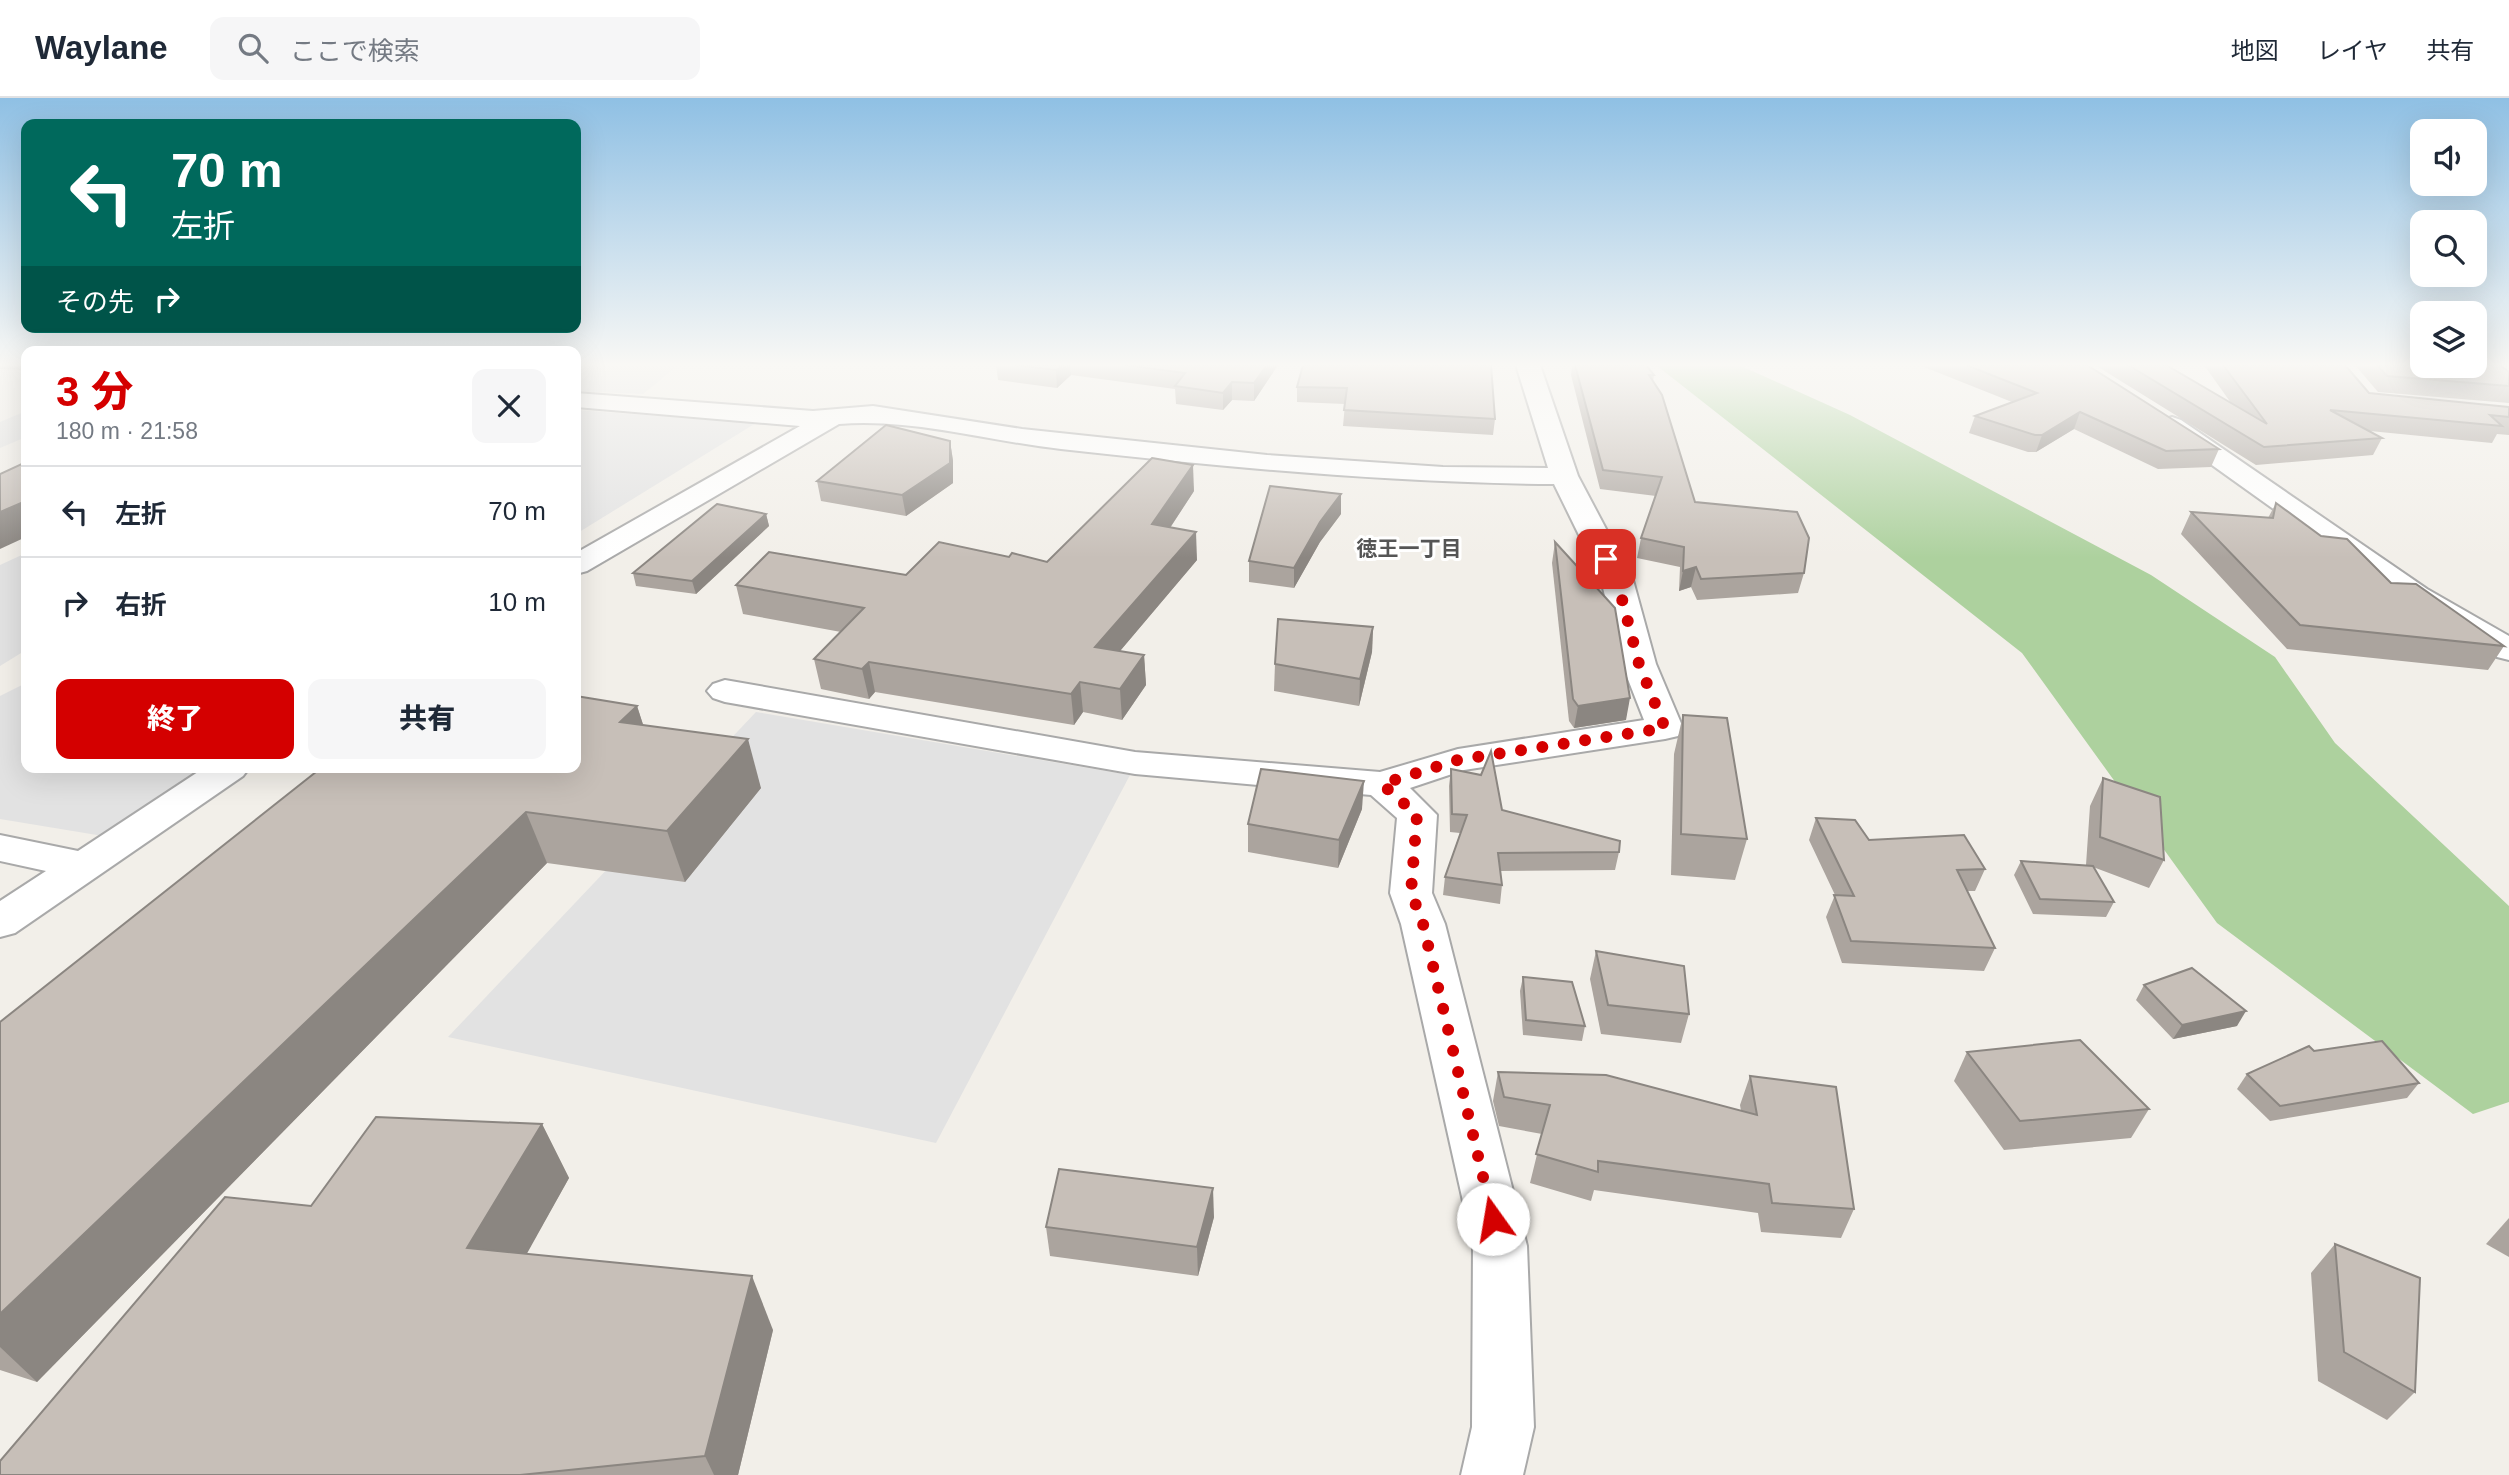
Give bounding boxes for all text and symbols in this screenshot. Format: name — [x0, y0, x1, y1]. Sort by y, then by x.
search box — [210, 17, 700, 80]
text: Waylane — [35, 29, 168, 66]
icon: search — [234, 29, 272, 67]
text: ここで検索 — [290, 36, 420, 66]
text: 地図 — [2231, 37, 2279, 64]
text: レイヤ — [2317, 37, 2388, 64]
text: 共有 — [2426, 37, 2474, 64]
map controls — [2410, 119, 2487, 378]
button: sound — [2410, 119, 2487, 196]
text: 70 m — [171, 143, 283, 197]
icon: left — [56, 147, 147, 238]
text: 左折 — [171, 208, 235, 244]
button: search — [2410, 210, 2487, 287]
icon: right — [148, 280, 186, 318]
text: その先 — [56, 287, 134, 317]
button: layers — [2410, 301, 2487, 378]
text: 3 分 — [56, 368, 133, 415]
button: close — [472, 369, 546, 443]
text: 180 m · 21:58 — [56, 418, 198, 444]
icon: left — [56, 493, 94, 531]
text: 70 m — [488, 496, 546, 526]
text: 左折 — [115, 499, 167, 529]
pin — [1576, 529, 1636, 589]
district label: 徳王一丁目 — [1357, 537, 1462, 560]
icon: arrive — [1587, 540, 1625, 578]
icon: right — [56, 584, 94, 622]
text: 10 m — [488, 587, 546, 617]
text: 右折 — [115, 590, 167, 620]
button: 終了 — [56, 679, 294, 759]
button: 共有 — [308, 679, 546, 759]
position arrow — [1456, 1182, 1530, 1256]

